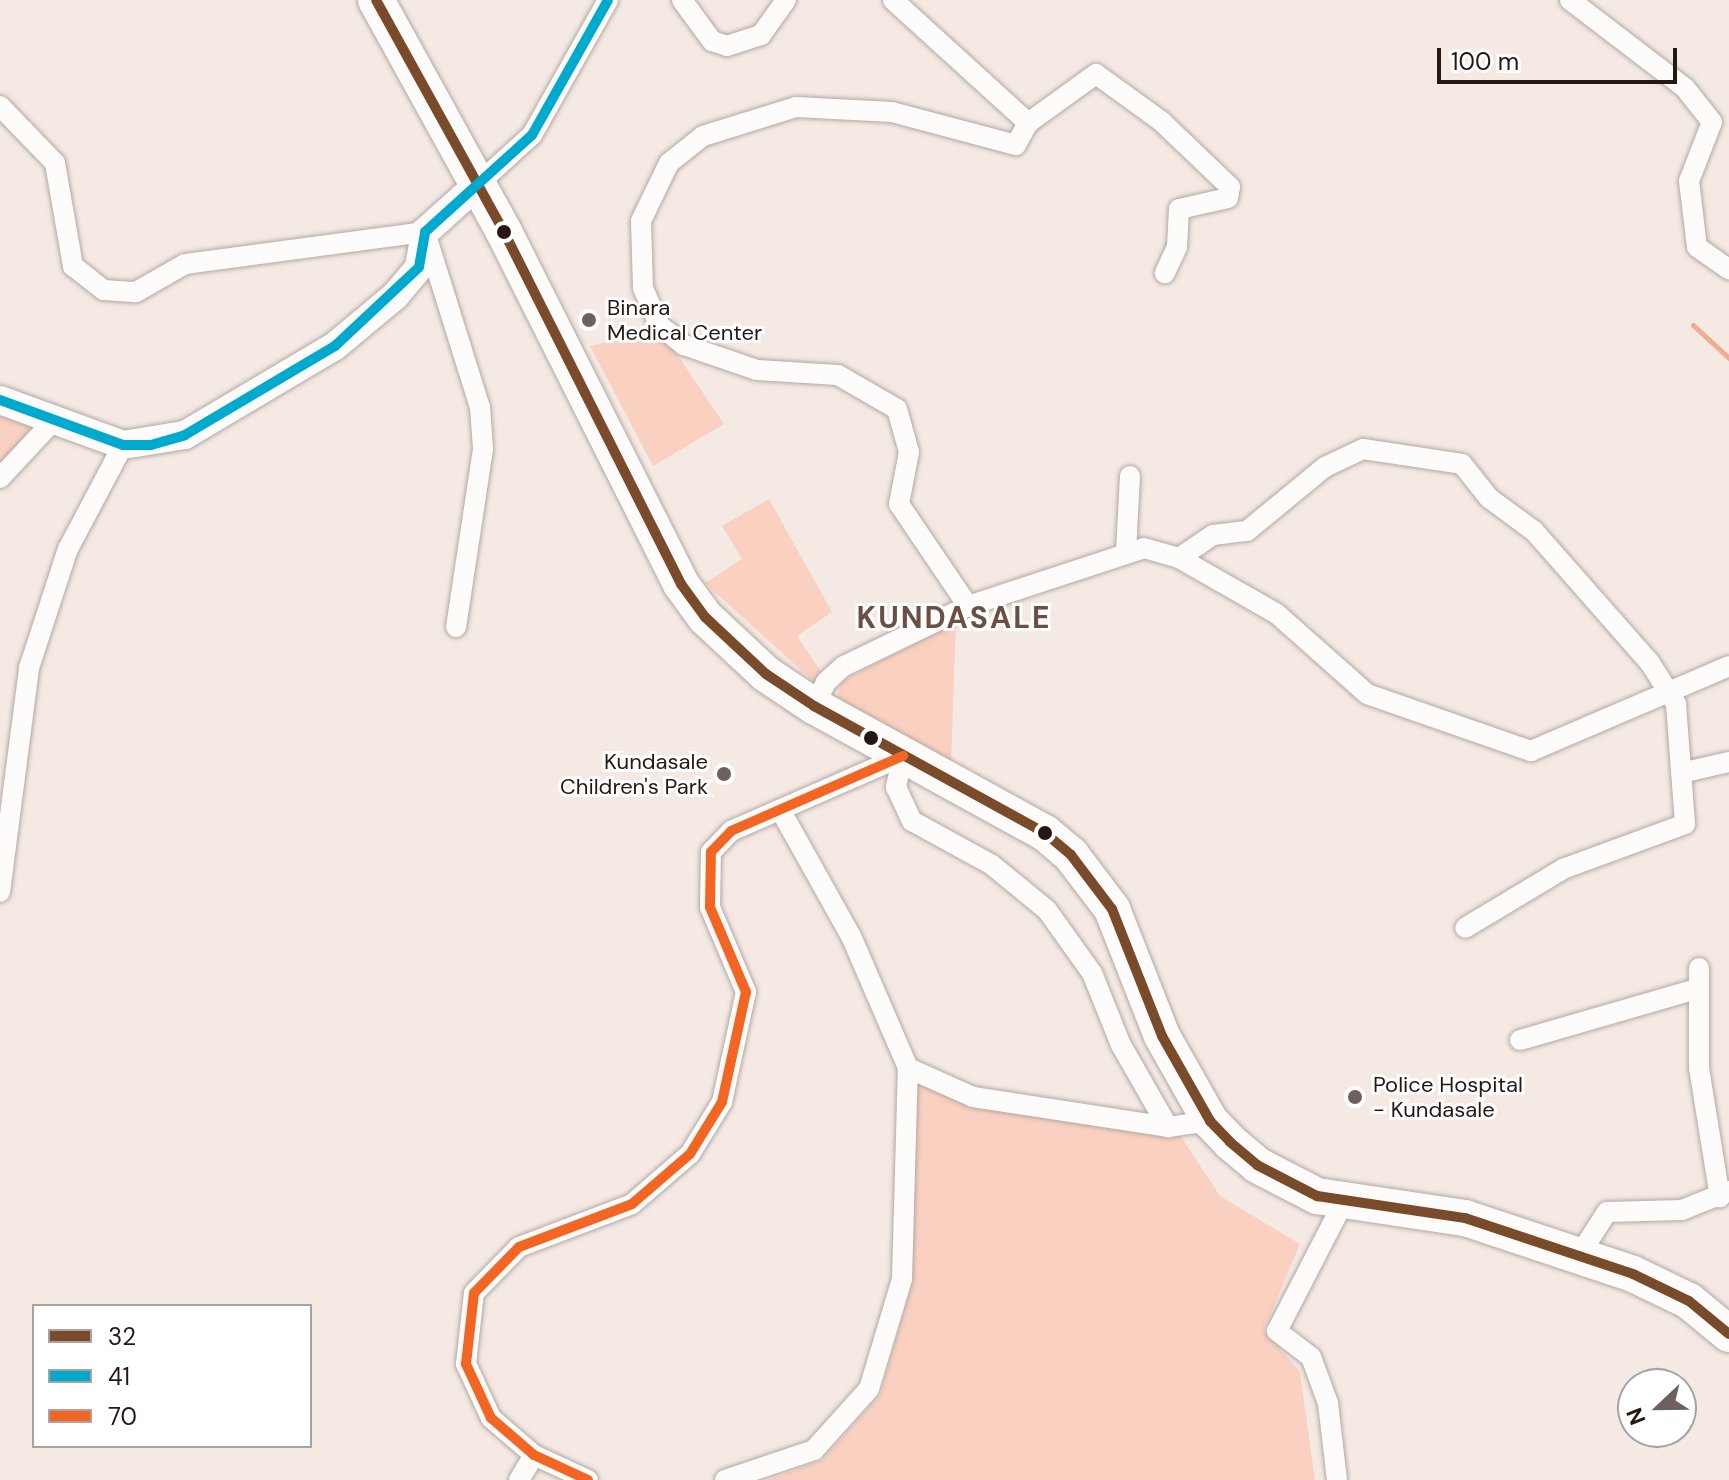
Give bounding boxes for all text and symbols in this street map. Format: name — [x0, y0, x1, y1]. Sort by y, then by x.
scale bar — [1441, 32, 1681, 82]
text: 100 m — [1451, 46, 1519, 77]
unlabelled marker — [496, 224, 512, 240]
place label: Binara Medical Center — [607, 294, 762, 346]
marker: Binara Medical Center — [578, 309, 600, 331]
district label: KUNDASALE — [857, 600, 1051, 636]
unlabelled marker — [863, 730, 879, 746]
place label: Kundasale Children's Park — [560, 748, 708, 800]
marker: Kundasale Children's Park — [715, 765, 733, 783]
unlabelled marker — [1037, 825, 1053, 841]
place label: Police Hospital - Kundasale — [1373, 1071, 1523, 1122]
marker: Police Hospital - Kundasale — [1344, 1086, 1366, 1108]
legend — [32, 1304, 312, 1448]
text: 32 — [108, 1321, 136, 1352]
text: 41 — [108, 1361, 130, 1392]
north arrow — [1617, 1368, 1697, 1448]
text: 70 — [108, 1401, 137, 1432]
text: N — [1620, 1404, 1653, 1429]

